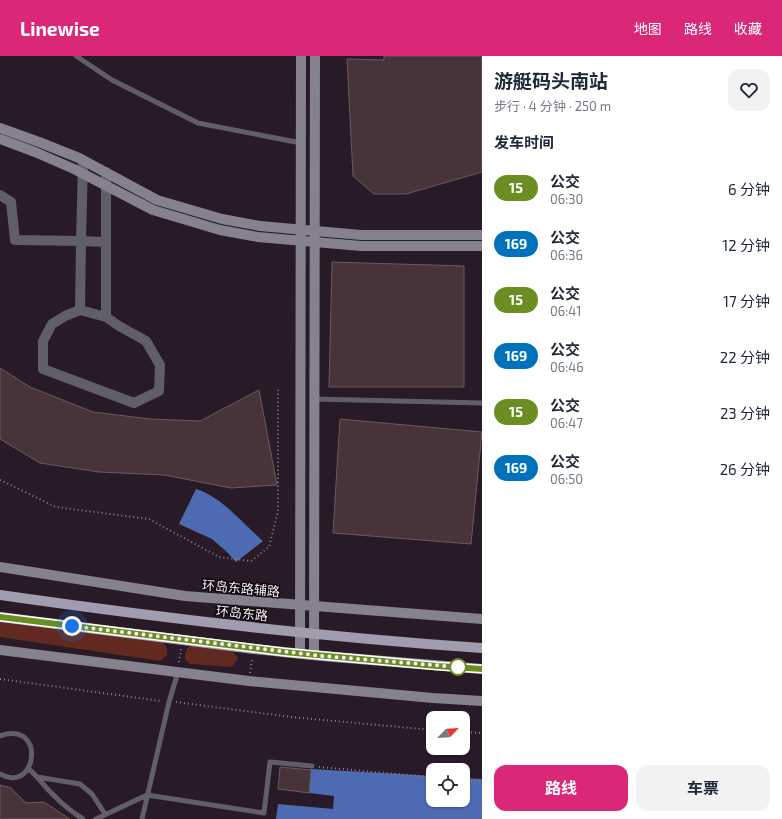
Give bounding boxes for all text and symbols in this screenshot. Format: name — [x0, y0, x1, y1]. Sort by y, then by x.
text: Linewise — [20, 17, 100, 40]
text: 地图 — [634, 20, 662, 37]
text: 路线 — [684, 20, 712, 37]
text: 收藏 — [734, 20, 762, 37]
text: 游艇码头南站 — [494, 69, 608, 92]
button: heart — [728, 69, 770, 111]
text: 步行 · 4 分钟 · 250 m — [494, 98, 611, 114]
text: 发车时间 — [494, 133, 554, 151]
text: 公交 — [550, 172, 580, 190]
text: 15 — [509, 179, 523, 196]
text: 6 分钟 — [728, 180, 770, 198]
text: 06:30 — [550, 191, 583, 207]
text: 公交 — [550, 228, 580, 246]
text: 169 — [505, 235, 527, 252]
text: 12 分钟 — [722, 236, 770, 254]
text: 06:36 — [550, 247, 583, 263]
text: 公交 — [550, 284, 580, 302]
text: 15 — [509, 291, 523, 308]
text: 17 分钟 — [723, 292, 770, 310]
text: 06:41 — [550, 303, 582, 319]
text: 公交 — [550, 340, 580, 358]
text: 169 — [505, 347, 527, 364]
text: 22 分钟 — [720, 348, 770, 366]
text: 06:46 — [550, 359, 584, 375]
text: 公交 — [550, 396, 580, 414]
text: 15 — [509, 403, 523, 420]
text: 23 分钟 — [720, 404, 770, 422]
text: 06:47 — [550, 415, 583, 431]
text: 公交 — [550, 452, 580, 470]
text: 169 — [505, 459, 527, 476]
text: 26 分钟 — [720, 460, 770, 478]
text: 06:50 — [550, 471, 583, 487]
street label: 环岛东路辅路 — [201, 577, 281, 599]
street label: 环岛东路 — [215, 602, 269, 624]
your location — [62, 616, 82, 636]
unlabelled marker — [449, 658, 467, 676]
north arrow — [426, 711, 470, 755]
map controls — [426, 711, 470, 807]
button: locate — [426, 763, 470, 807]
button: 路线 — [494, 765, 628, 811]
button: 车票 — [636, 765, 770, 811]

